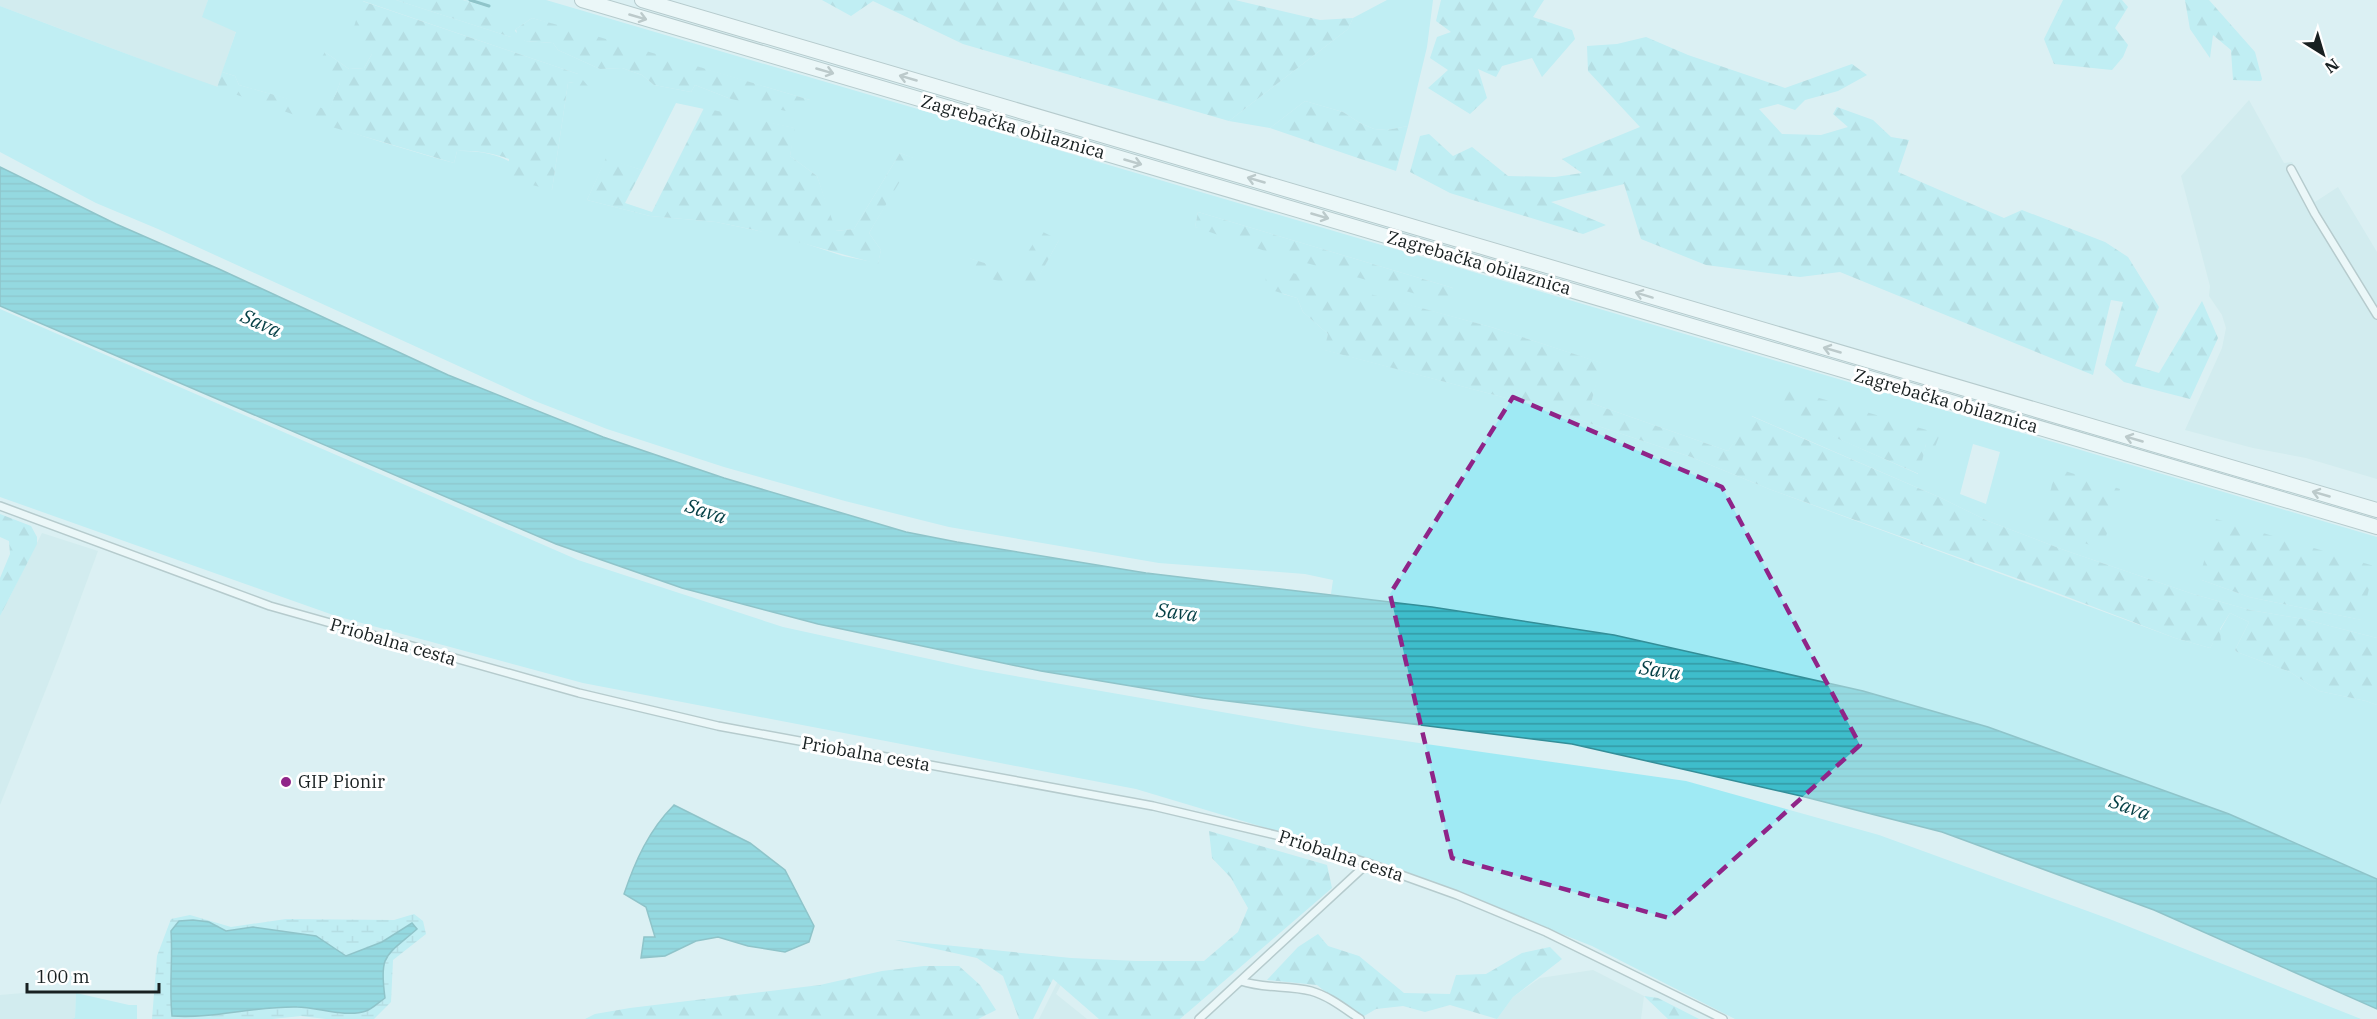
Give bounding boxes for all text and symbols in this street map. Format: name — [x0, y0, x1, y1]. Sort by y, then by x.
one-way arrow — [628, 12, 647, 23]
north arrow — [2293, 24, 2353, 84]
text: N — [2321, 54, 2343, 78]
one-way arrow — [815, 66, 834, 77]
one-way arrow — [899, 72, 918, 84]
street label: Zagrebačka obilaznica — [918, 89, 1108, 164]
one-way arrow — [1123, 157, 1142, 168]
one-way arrow — [1247, 174, 1266, 186]
one-way arrow — [1310, 211, 1329, 222]
street label: Zagrebačka obilaznica — [1384, 225, 1574, 300]
one-way arrow — [1635, 289, 1654, 300]
water label: Sava — [236, 301, 286, 343]
one-way arrow — [1822, 344, 1841, 355]
street label: Zagrebačka obilaznica — [1851, 363, 2041, 438]
one-way arrow — [2125, 433, 2144, 444]
one-way arrow — [2312, 487, 2331, 499]
water label: Sava — [681, 491, 730, 530]
water label: Sava — [1154, 595, 1199, 627]
street label: Priobalna cesta — [327, 613, 459, 671]
water label: Sava — [1636, 653, 1683, 686]
street label: Priobalna cesta — [800, 731, 932, 776]
place label: GIP Pionir — [298, 770, 385, 793]
marker: GIP Pionir — [279, 775, 293, 789]
water label: Sava — [2105, 786, 2154, 826]
street label: Priobalna cesta — [1276, 824, 1407, 887]
scale bar — [27, 956, 159, 994]
text: 100 m — [36, 965, 90, 988]

